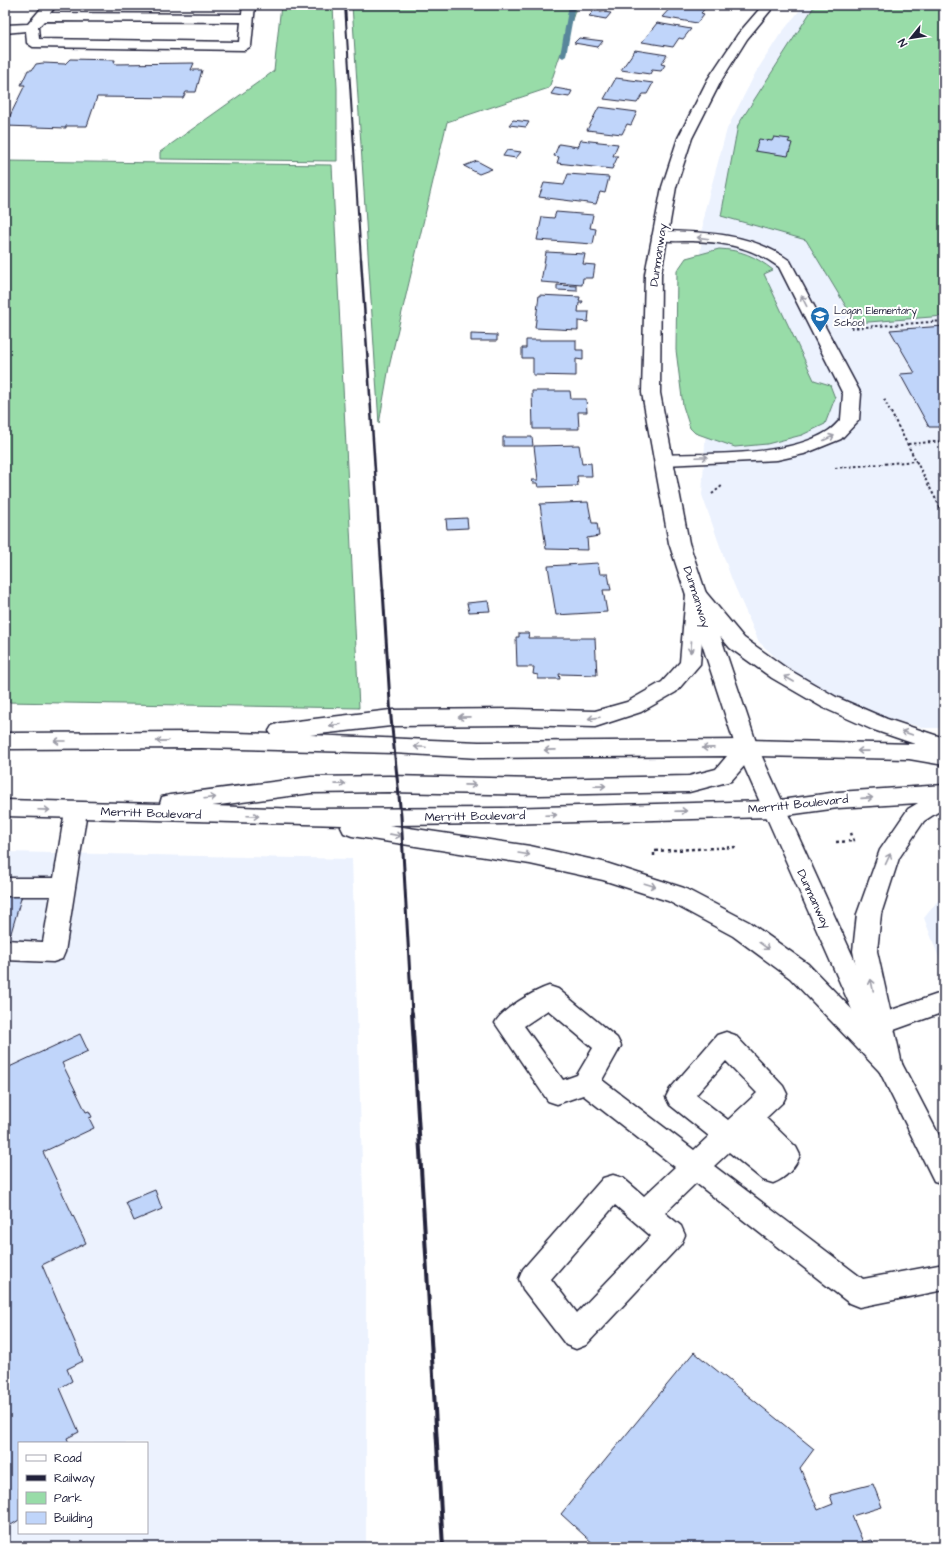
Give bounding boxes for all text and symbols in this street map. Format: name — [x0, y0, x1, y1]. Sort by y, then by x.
north arrow — [891, 18, 931, 58]
text: N — [895, 36, 911, 49]
street label: Dunmanway — [646, 222, 672, 288]
one-way arrow — [697, 234, 710, 242]
one-way arrow — [800, 295, 807, 307]
place label: Logan Elementary School — [834, 304, 918, 330]
school or university icon: Logan Elementary School — [809, 305, 831, 333]
one-way arrow — [823, 434, 835, 441]
one-way arrow — [695, 453, 708, 461]
street label: Dunmanway — [678, 564, 715, 631]
one-way arrow — [688, 640, 695, 653]
one-way arrow — [784, 674, 796, 682]
one-way arrow — [458, 714, 471, 721]
one-way arrow — [588, 714, 601, 722]
one-way arrow — [329, 721, 342, 729]
one-way arrow — [901, 729, 913, 737]
one-way arrow — [54, 737, 67, 745]
one-way arrow — [156, 737, 169, 745]
one-way arrow — [414, 743, 427, 750]
one-way arrow — [702, 744, 715, 752]
one-way arrow — [544, 746, 557, 754]
one-way arrow — [857, 747, 870, 755]
one-way arrow — [333, 780, 346, 788]
one-way arrow — [463, 781, 476, 789]
one-way arrow — [593, 782, 606, 790]
street label: Merritt Boulevard — [747, 791, 849, 818]
one-way arrow — [203, 794, 216, 801]
one-way arrow — [860, 794, 873, 801]
street label: Merritt Boulevard — [100, 803, 202, 824]
one-way arrow — [37, 806, 50, 813]
street label: Merritt Boulevard — [424, 807, 526, 826]
one-way arrow — [674, 807, 687, 815]
one-way arrow — [544, 811, 557, 819]
one-way arrow — [246, 812, 259, 820]
one-way arrow — [388, 831, 401, 839]
one-way arrow — [517, 850, 530, 858]
one-way arrow — [884, 853, 892, 865]
street label: Dunmanway — [791, 867, 835, 932]
one-way arrow — [643, 882, 656, 889]
one-way arrow — [759, 941, 770, 950]
one-way arrow — [868, 978, 876, 991]
legend — [18, 1442, 148, 1534]
text: Road — [54, 1450, 82, 1467]
text: Railway — [54, 1470, 95, 1488]
text: Park — [54, 1490, 82, 1507]
text: Building — [54, 1510, 92, 1528]

